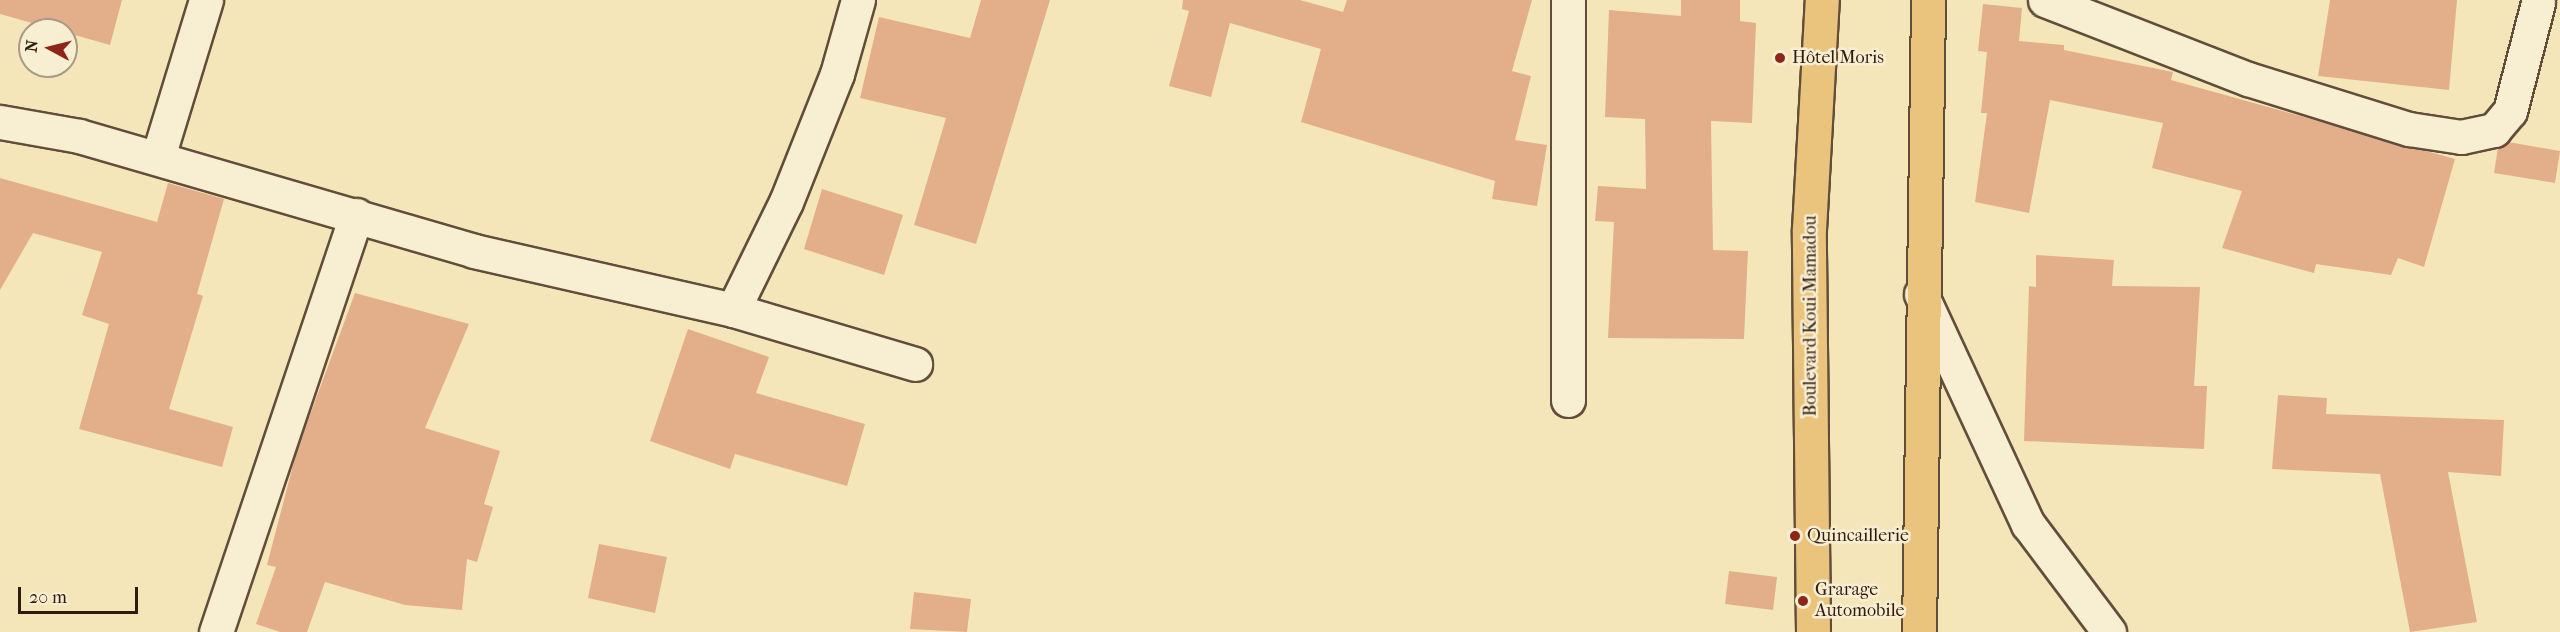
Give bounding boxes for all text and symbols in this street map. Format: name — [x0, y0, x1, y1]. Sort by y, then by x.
north arrow — [18, 18, 78, 78]
text: N — [21, 39, 42, 53]
place label: Hôtel Moris — [1792, 47, 1884, 69]
marker: Hôtel Moris — [1773, 51, 1787, 65]
street label: Boulevard Koui Mamadou — [1800, 216, 1822, 416]
place label: Quincaillerie — [1807, 525, 1909, 547]
marker: Quincaillerie — [1788, 529, 1802, 543]
scale bar — [21, 575, 141, 613]
place label: Grarage Automobile — [1815, 580, 1904, 622]
text: 20 m — [29, 587, 67, 608]
marker: Grarage Automobile — [1796, 594, 1810, 608]

